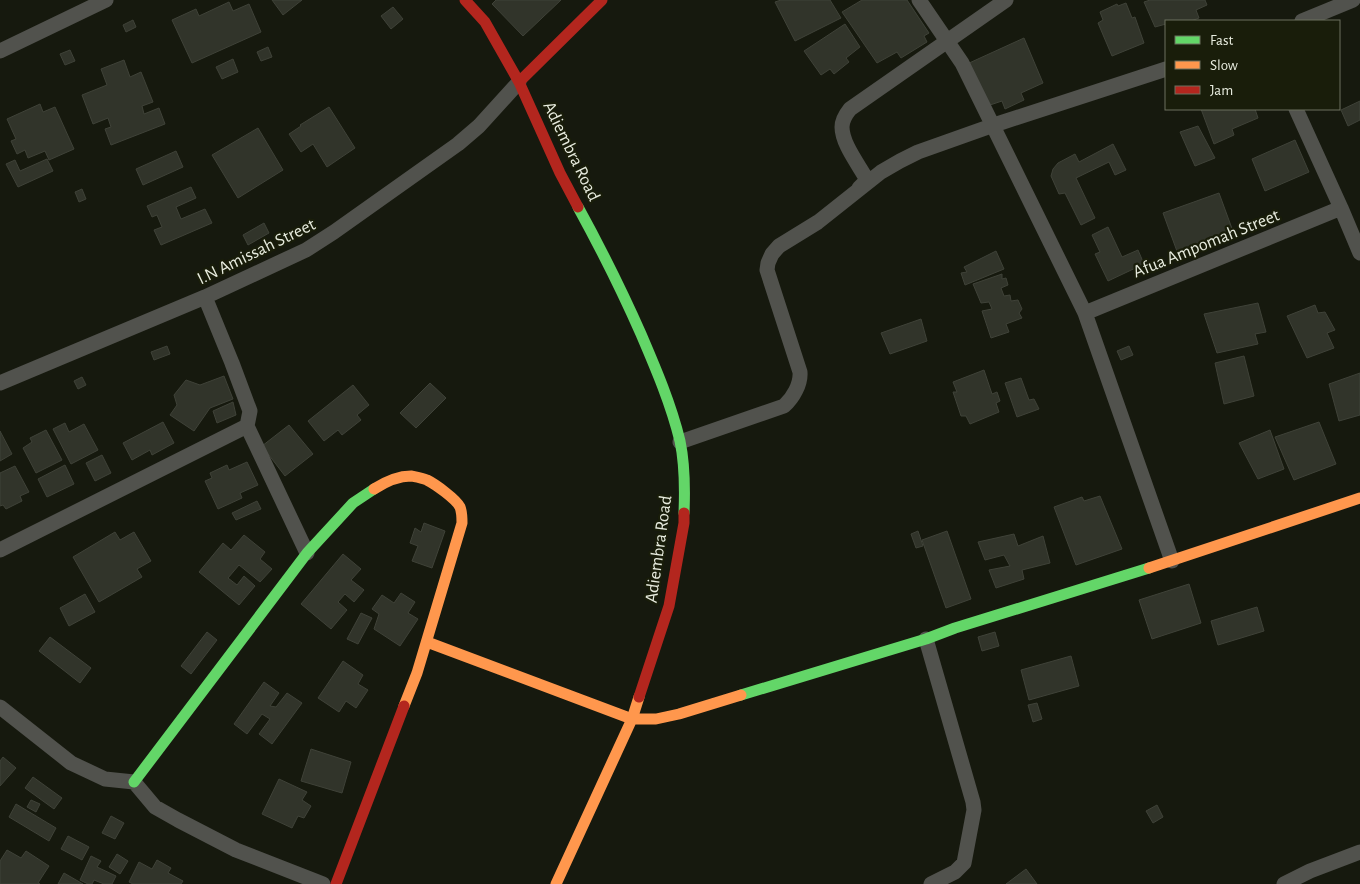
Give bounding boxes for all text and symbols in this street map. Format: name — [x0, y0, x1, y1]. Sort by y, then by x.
legend — [1165, 20, 1340, 110]
text: Fast — [1210, 33, 1234, 48]
text: Slow — [1210, 58, 1238, 73]
text: Jam — [1210, 83, 1233, 98]
street label: Adiembra Road — [539, 99, 603, 204]
street label: Afua Ampomah Street — [1131, 206, 1282, 282]
street label: I.N Amissah Street — [195, 215, 319, 288]
street label: Adiembra Road — [643, 494, 675, 604]

